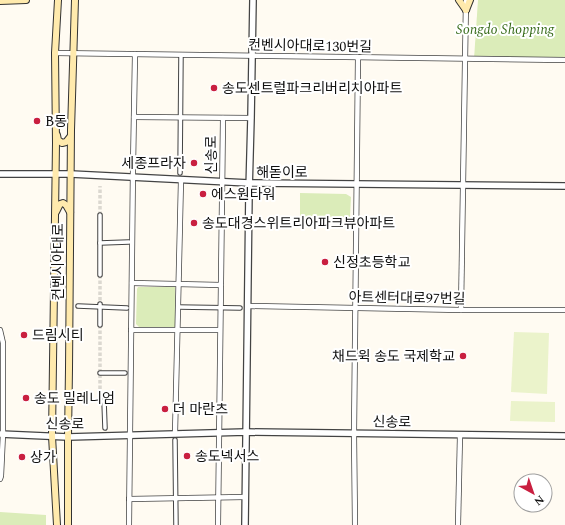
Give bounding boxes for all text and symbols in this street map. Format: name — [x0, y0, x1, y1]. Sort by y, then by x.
park label: Songdo Shopping — [456, 19, 555, 40]
street label: 컨벤시아대로130번길 — [248, 34, 372, 58]
place label: 송도센트럴파크리버리치아파트 — [222, 78, 402, 99]
marker: 송도센트럴파크리버리치아파트 — [209, 83, 219, 93]
place label: B동 — [45, 111, 67, 132]
marker: B동 — [32, 116, 42, 126]
street label: 신송로 — [201, 136, 222, 174]
place label: 세종프라자 — [122, 153, 186, 174]
marker: 세종프라자 — [189, 158, 199, 168]
street label: 해돋이로 — [256, 162, 308, 183]
place label: 에스원타워 — [211, 184, 275, 205]
marker: 에스원타워 — [198, 189, 208, 199]
place label: 송도대경스위트리아파크뷰아파트 — [202, 213, 395, 234]
marker: 송도대경스위트리아파크뷰아파트 — [189, 218, 199, 228]
street label: 컨벤시아대로 — [48, 223, 69, 301]
place label: 신정초등학교 — [333, 252, 410, 273]
marker: 신정초등학교 — [320, 257, 330, 267]
street label: 아트센터대로97번길 — [348, 286, 466, 310]
place label: 드림시티 — [32, 325, 84, 346]
marker: 드림시티 — [19, 330, 29, 340]
place label: 채드윅 송도 국제학교 — [332, 346, 455, 367]
marker: 채드윅 송도 국제학교 — [458, 351, 468, 361]
place label: 송도 밀레니엄 — [34, 388, 115, 409]
marker: 송도 밀레니엄 — [21, 393, 31, 403]
place label: 더 마란츠 — [173, 399, 228, 420]
marker: 더 마란츠 — [160, 404, 170, 414]
street label: 신송로 — [372, 411, 412, 433]
street label: 신송로 — [45, 413, 85, 435]
place label: 송도넥서스 — [195, 446, 260, 467]
place label: 상가 — [30, 447, 56, 468]
marker: 송도넥서스 — [182, 451, 192, 461]
marker: 상가 — [17, 452, 27, 462]
north arrow — [513, 473, 553, 513]
text: N — [530, 491, 548, 510]

